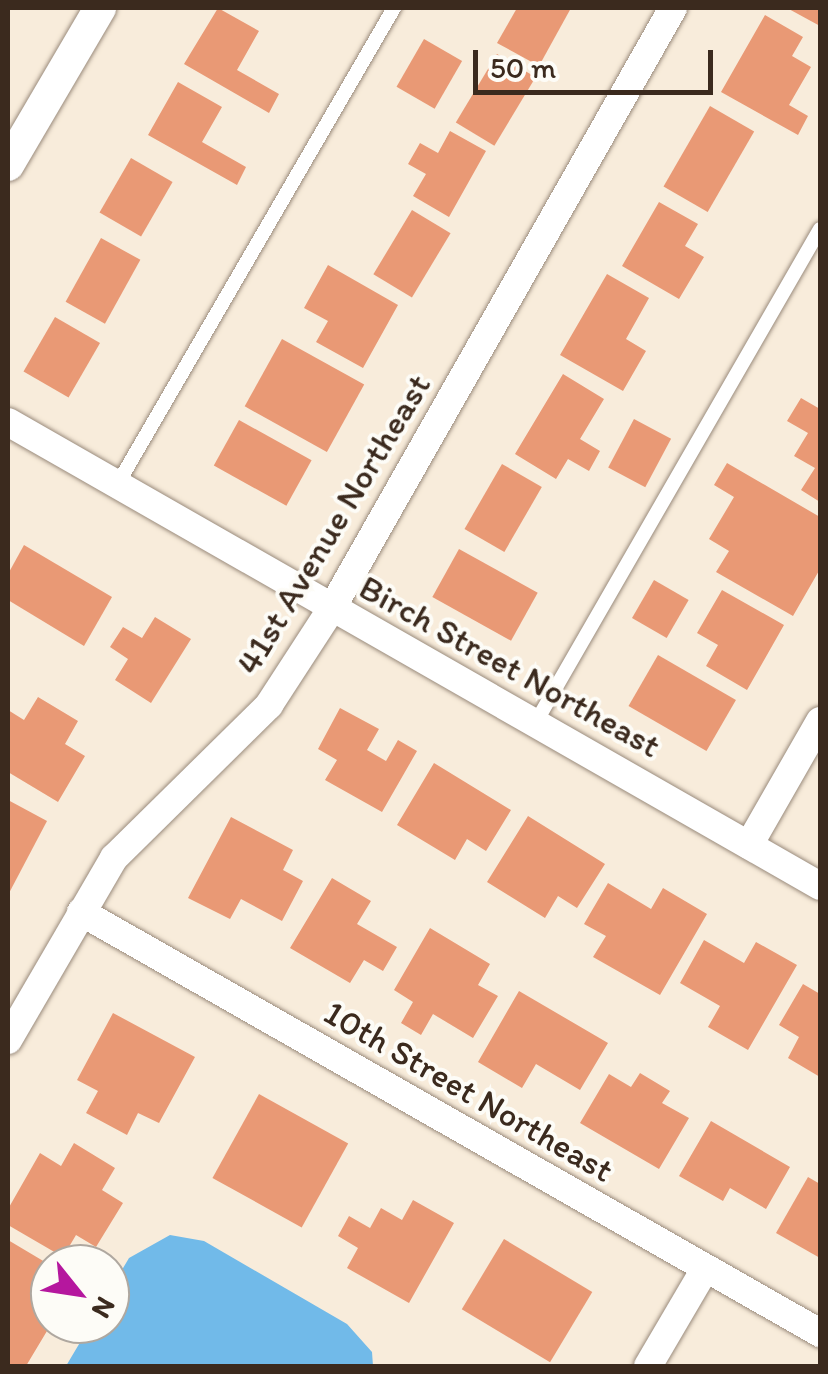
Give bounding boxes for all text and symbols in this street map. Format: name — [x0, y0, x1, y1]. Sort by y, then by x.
scale bar — [478, 30, 718, 92]
text: 50 m — [490, 49, 556, 86]
street label: 41st Avenue Northeast — [227, 367, 439, 681]
street label: Birch Street Northeast — [352, 565, 668, 767]
street label: 10th Street Northeast — [317, 991, 621, 1191]
north arrow — [30, 1244, 130, 1344]
text: N — [85, 1291, 124, 1325]

